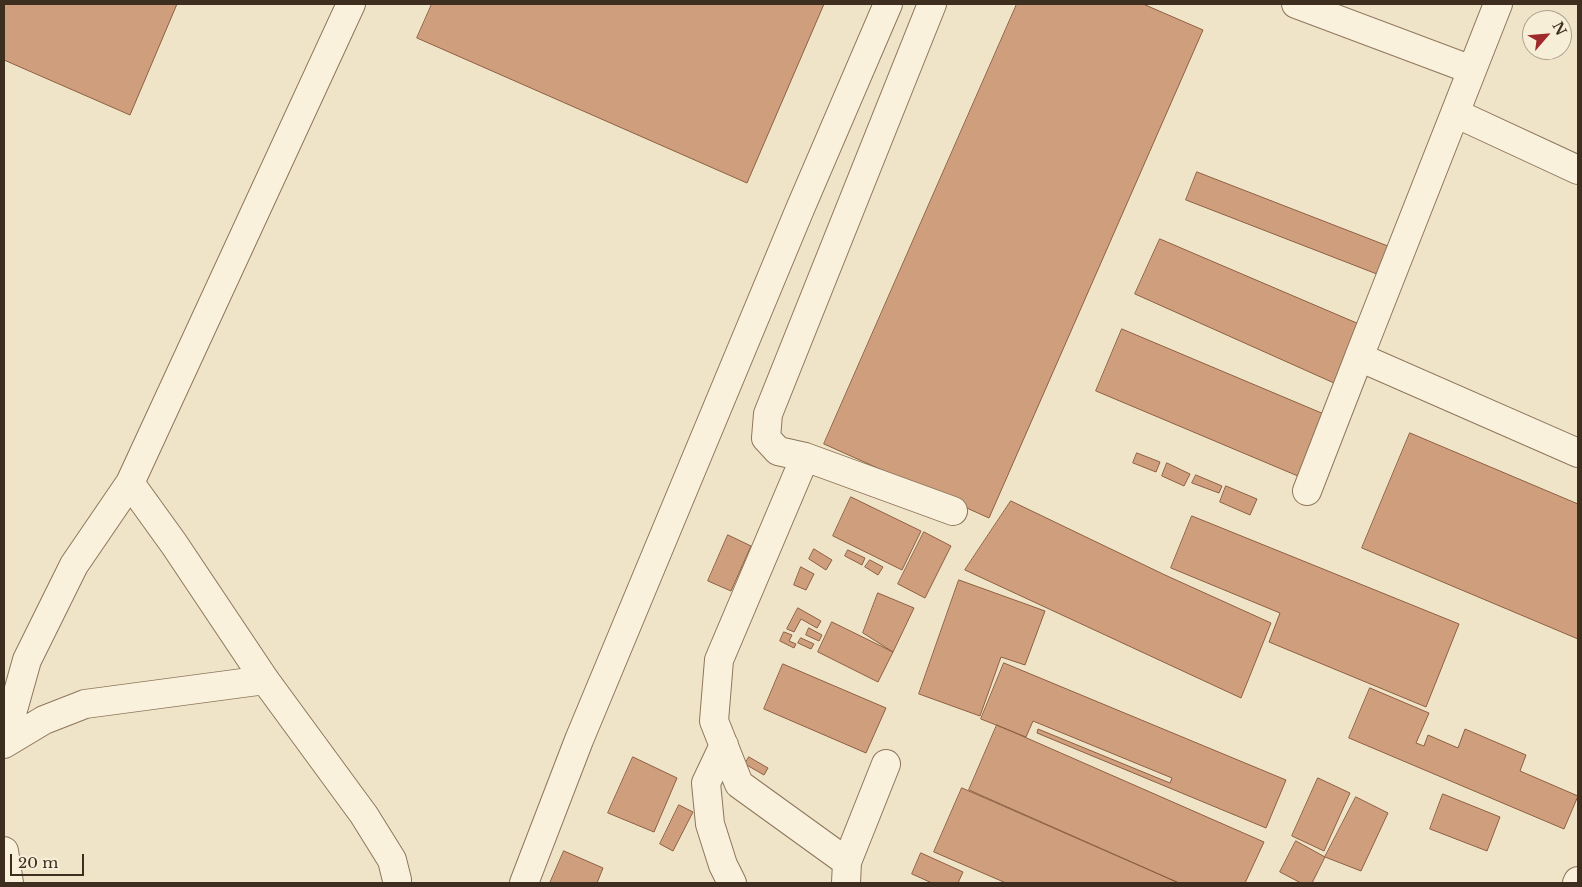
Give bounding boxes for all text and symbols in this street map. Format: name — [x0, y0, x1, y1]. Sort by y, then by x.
north arrow — [1522, 10, 1572, 60]
text: N — [1548, 19, 1570, 39]
scale bar — [12, 844, 86, 876]
text: 20 m — [18, 853, 58, 872]

